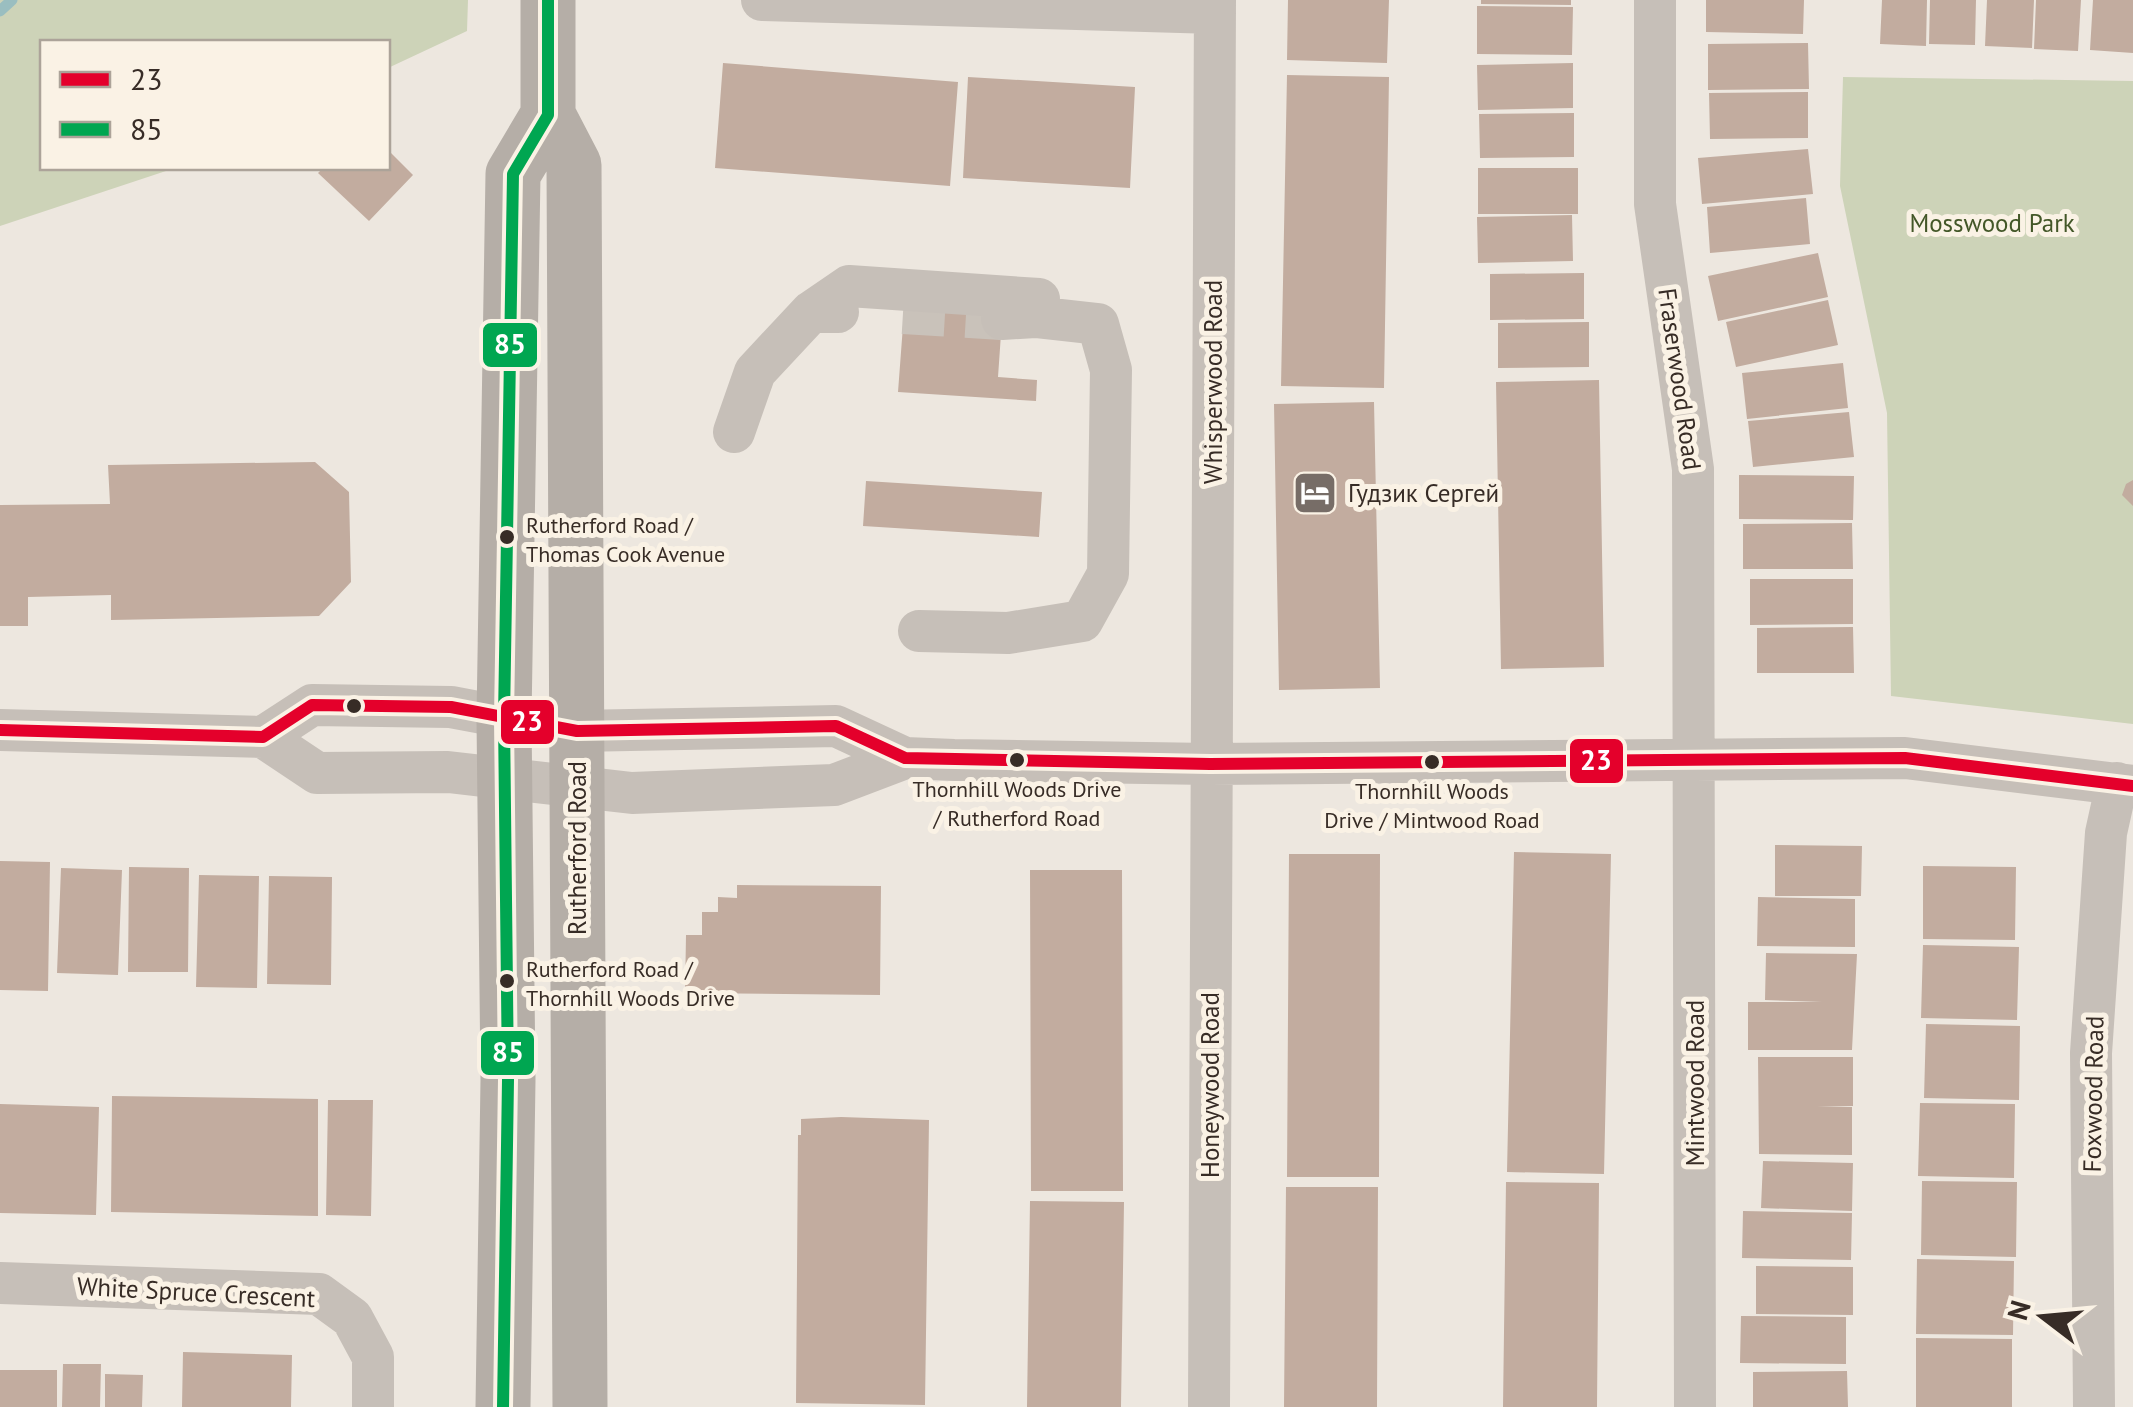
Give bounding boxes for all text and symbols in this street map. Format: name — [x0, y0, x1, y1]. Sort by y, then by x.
legend — [40, 40, 390, 170]
text: 23 — [130, 59, 163, 98]
text: 85 — [130, 109, 163, 148]
park label: Mosswood Park — [1909, 207, 2075, 239]
street label: Whisperwood Road — [1197, 280, 1229, 484]
street label: Fraserwood Road — [1651, 286, 1709, 472]
line badge: 85 — [481, 321, 539, 369]
text: 85 — [494, 325, 526, 362]
hotel icon: Гудзик Сергей — [1292, 470, 1338, 516]
place label: Гудзик Сергей — [1348, 477, 1499, 509]
place label: Rutherford Road / Thomas Cook Avenue — [526, 511, 725, 568]
marker: Rutherford Road / Thomas Cook Avenue — [497, 527, 517, 547]
unlabelled marker — [344, 696, 364, 716]
line badge: 23 — [499, 698, 556, 746]
text: 23 — [511, 702, 543, 739]
line badge: 23 — [1568, 737, 1625, 785]
text: 23 — [1580, 741, 1612, 778]
marker: Thornhill Woods Drive / Rutherford Road — [1007, 750, 1027, 770]
marker: Thornhill Woods Drive / Mintwood Road — [1422, 752, 1442, 772]
street label: Rutherford Road — [561, 761, 593, 935]
place label: Thornhill Woods Drive / Rutherford Road — [913, 775, 1121, 832]
place label: Thornhill Woods Drive / Mintwood Road — [1324, 777, 1540, 834]
place label: Rutherford Road / Thornhill Woods Drive — [526, 955, 735, 1012]
marker: Rutherford Road / Thornhill Woods Drive — [497, 971, 517, 991]
street label: Honeywood Road — [1194, 992, 1226, 1178]
street label: Mintwood Road — [1679, 1000, 1711, 1166]
street label: Foxwood Road — [2076, 1015, 2110, 1173]
line badge: 85 — [479, 1029, 536, 1077]
text: 85 — [492, 1033, 524, 1070]
north arrow — [1993, 1267, 2093, 1367]
street label: White Spruce Crescent — [76, 1270, 317, 1314]
text: N — [1998, 1296, 2039, 1324]

